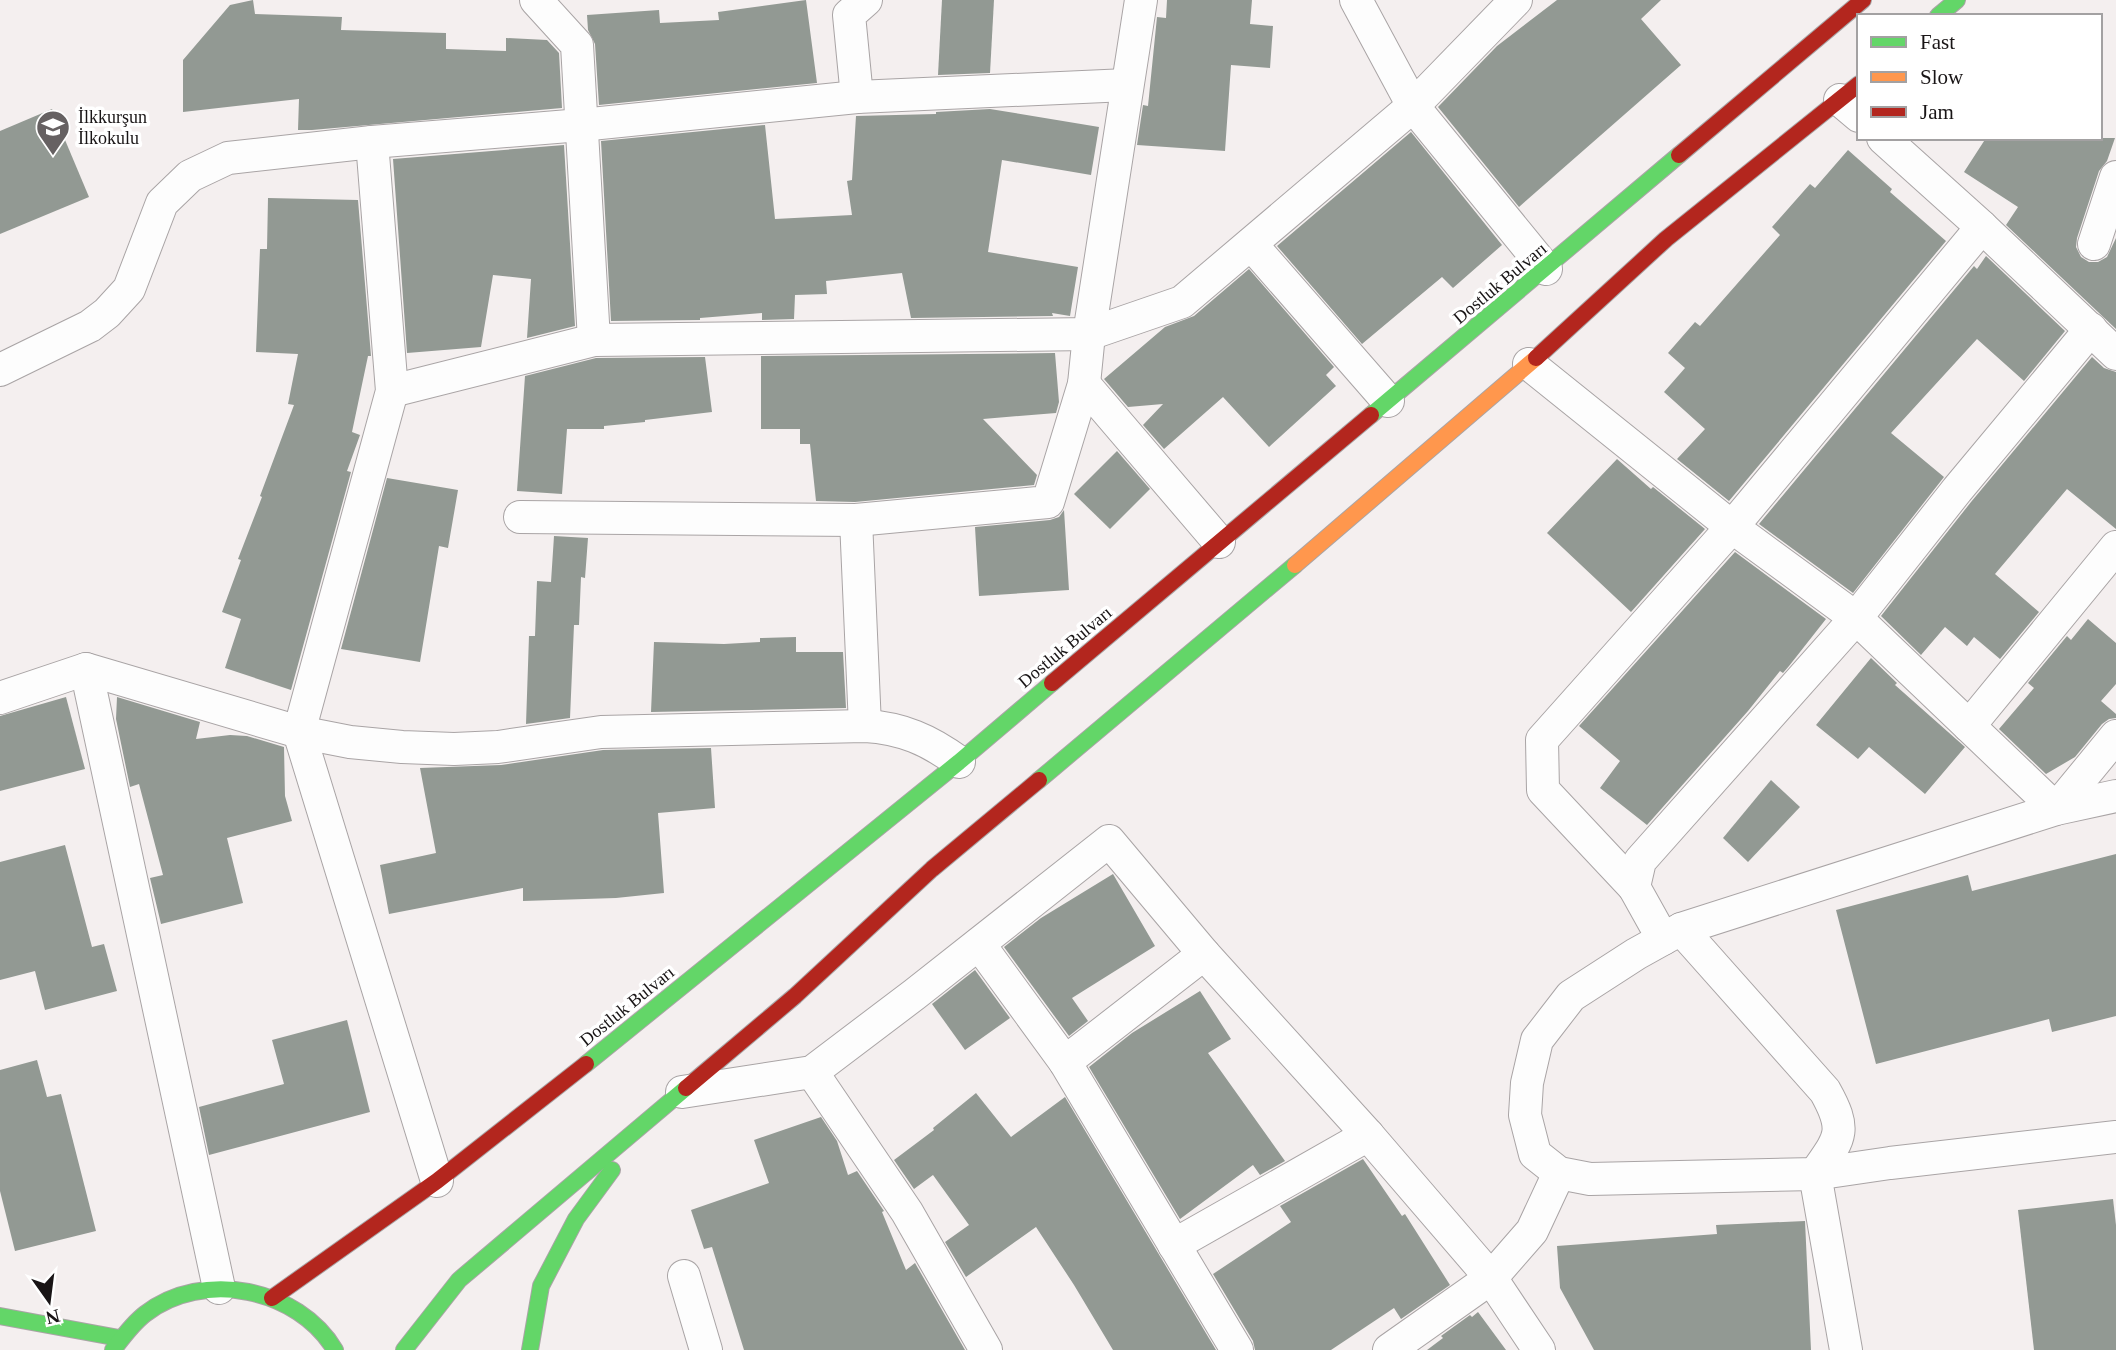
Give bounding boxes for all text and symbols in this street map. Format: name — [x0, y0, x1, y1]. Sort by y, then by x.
legend — [1857, 14, 2102, 140]
text: Fast — [1920, 30, 1955, 54]
text: Slow — [1920, 65, 1964, 89]
text: Jam — [1920, 100, 1954, 124]
place label: İlkkurşun İlkokulu — [78, 107, 147, 148]
school or university icon: İlkkurşun İlkokulu — [34, 108, 72, 157]
street label: Dostluk Bulvarı — [1449, 238, 1551, 328]
street label: Dostluk Bulvarı — [1014, 602, 1116, 692]
street label: Dostluk Bulvarı — [576, 962, 678, 1050]
north arrow — [14, 1266, 84, 1336]
text: N — [44, 1305, 62, 1329]

